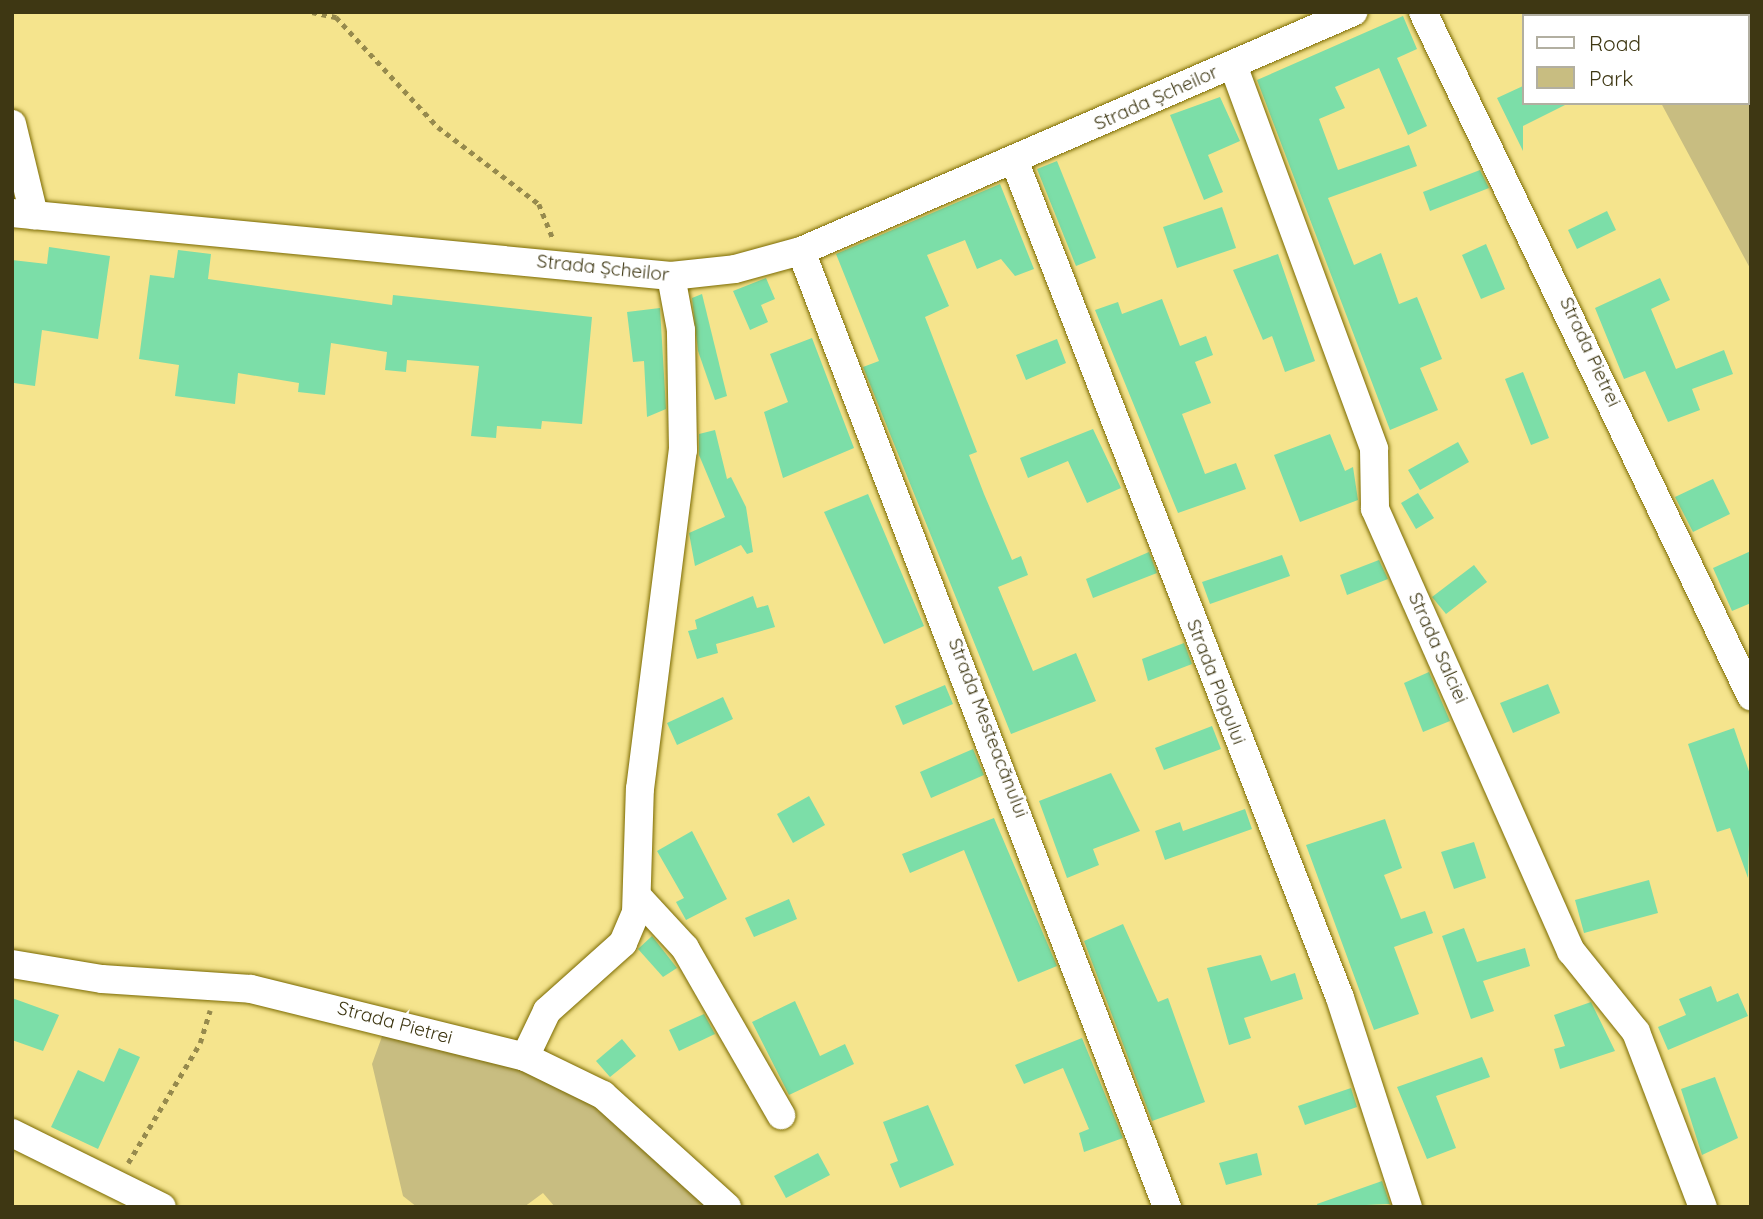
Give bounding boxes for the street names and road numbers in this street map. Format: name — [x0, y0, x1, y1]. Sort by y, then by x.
street label: Strada Șcheilor — [1091, 61, 1221, 135]
street label: Strada Șcheilor — [536, 250, 670, 286]
street label: Strada Pietrei — [1555, 294, 1625, 410]
street label: Strada Salciei — [1403, 589, 1473, 707]
street label: Strada Plopului — [1182, 616, 1250, 748]
street label: Strada Mesteacănului — [943, 635, 1033, 821]
street label: Strada Pietrei — [335, 997, 455, 1049]

